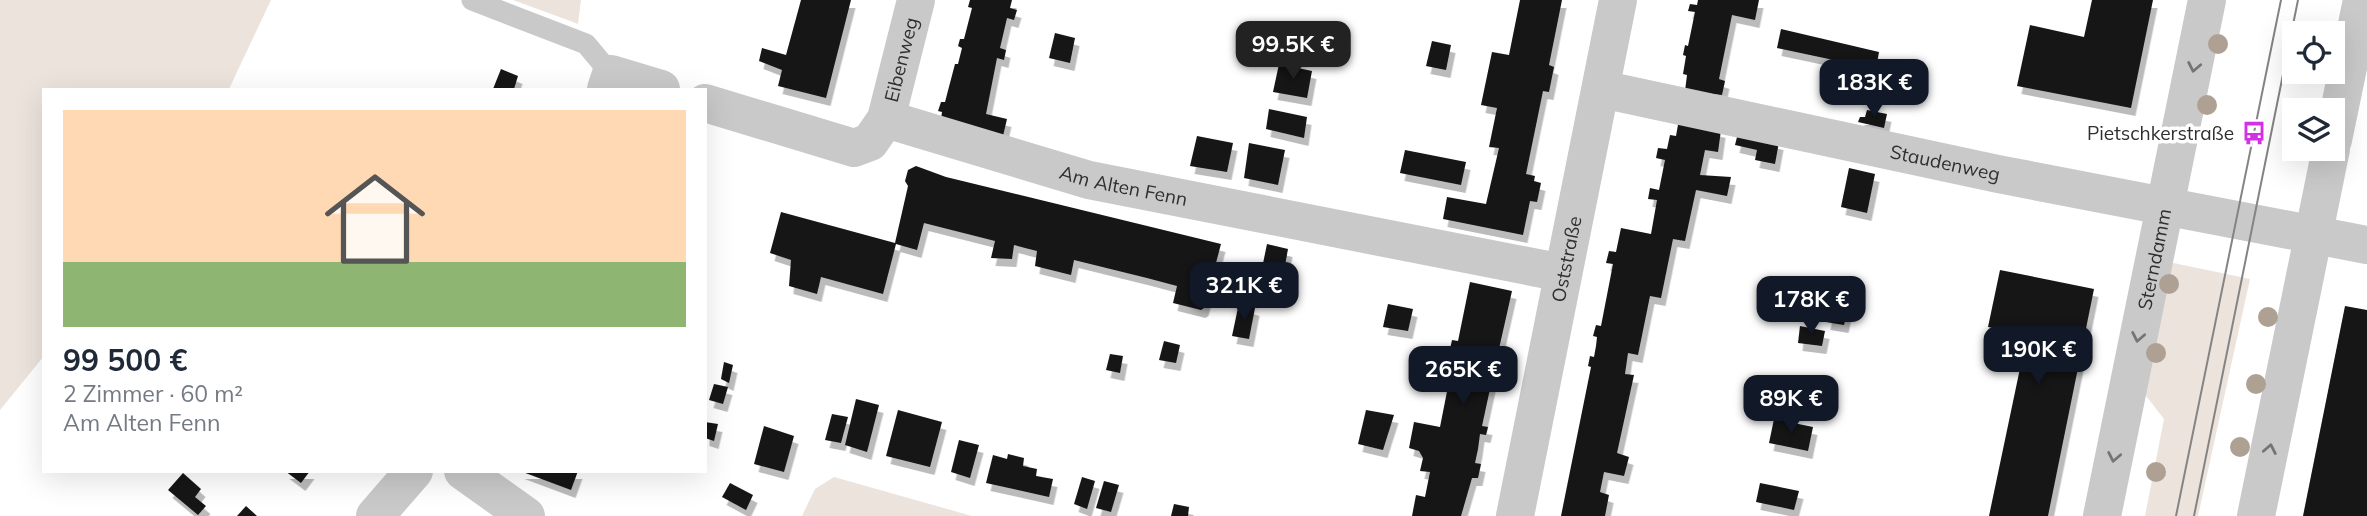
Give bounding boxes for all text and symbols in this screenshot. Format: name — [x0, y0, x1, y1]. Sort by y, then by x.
street label: Eibenweg — [879, 15, 923, 105]
map controls — [2282, 21, 2345, 161]
button: locate — [2282, 21, 2345, 84]
pin: 99.5K € — [1228, 22, 1358, 81]
text: 99.5K € — [1252, 29, 1334, 58]
pin: 183K € — [1817, 60, 1931, 119]
one-way arrow — [2187, 61, 2202, 73]
text: 183K € — [1836, 67, 1912, 96]
button: layers — [2282, 98, 2345, 161]
bus stop icon: Pietschkerstraße — [2240, 119, 2268, 147]
place label: Pietschkerstraße — [2087, 121, 2234, 145]
street label: Staudenweg — [1888, 139, 2002, 186]
icon: home — [312, 156, 438, 282]
street label: Am Alten Fenn — [1057, 160, 1190, 211]
street label: Sterndamm — [2132, 206, 2176, 312]
street label: Oststraße — [1546, 214, 1587, 304]
pin: 321K € — [1187, 262, 1301, 322]
text: 321K € — [1206, 270, 1282, 299]
pin: 178K € — [1754, 276, 1868, 336]
text: 178K € — [1773, 284, 1849, 313]
pin: 190K € — [1981, 326, 2095, 386]
one-way arrow — [2132, 331, 2147, 343]
text: 190K € — [2000, 334, 2076, 363]
text: 99 500 € — [63, 341, 187, 379]
pin: 265K € — [1406, 346, 1520, 406]
text: 265K € — [1425, 354, 1501, 383]
pin: 89K € — [1742, 376, 1840, 435]
text: 2 Zimmer · 60 m² — [63, 379, 243, 408]
text: 89K € — [1759, 383, 1823, 412]
text: Am Alten Fenn — [63, 408, 220, 437]
one-way arrow — [2261, 443, 2276, 455]
one-way arrow — [2108, 451, 2123, 463]

